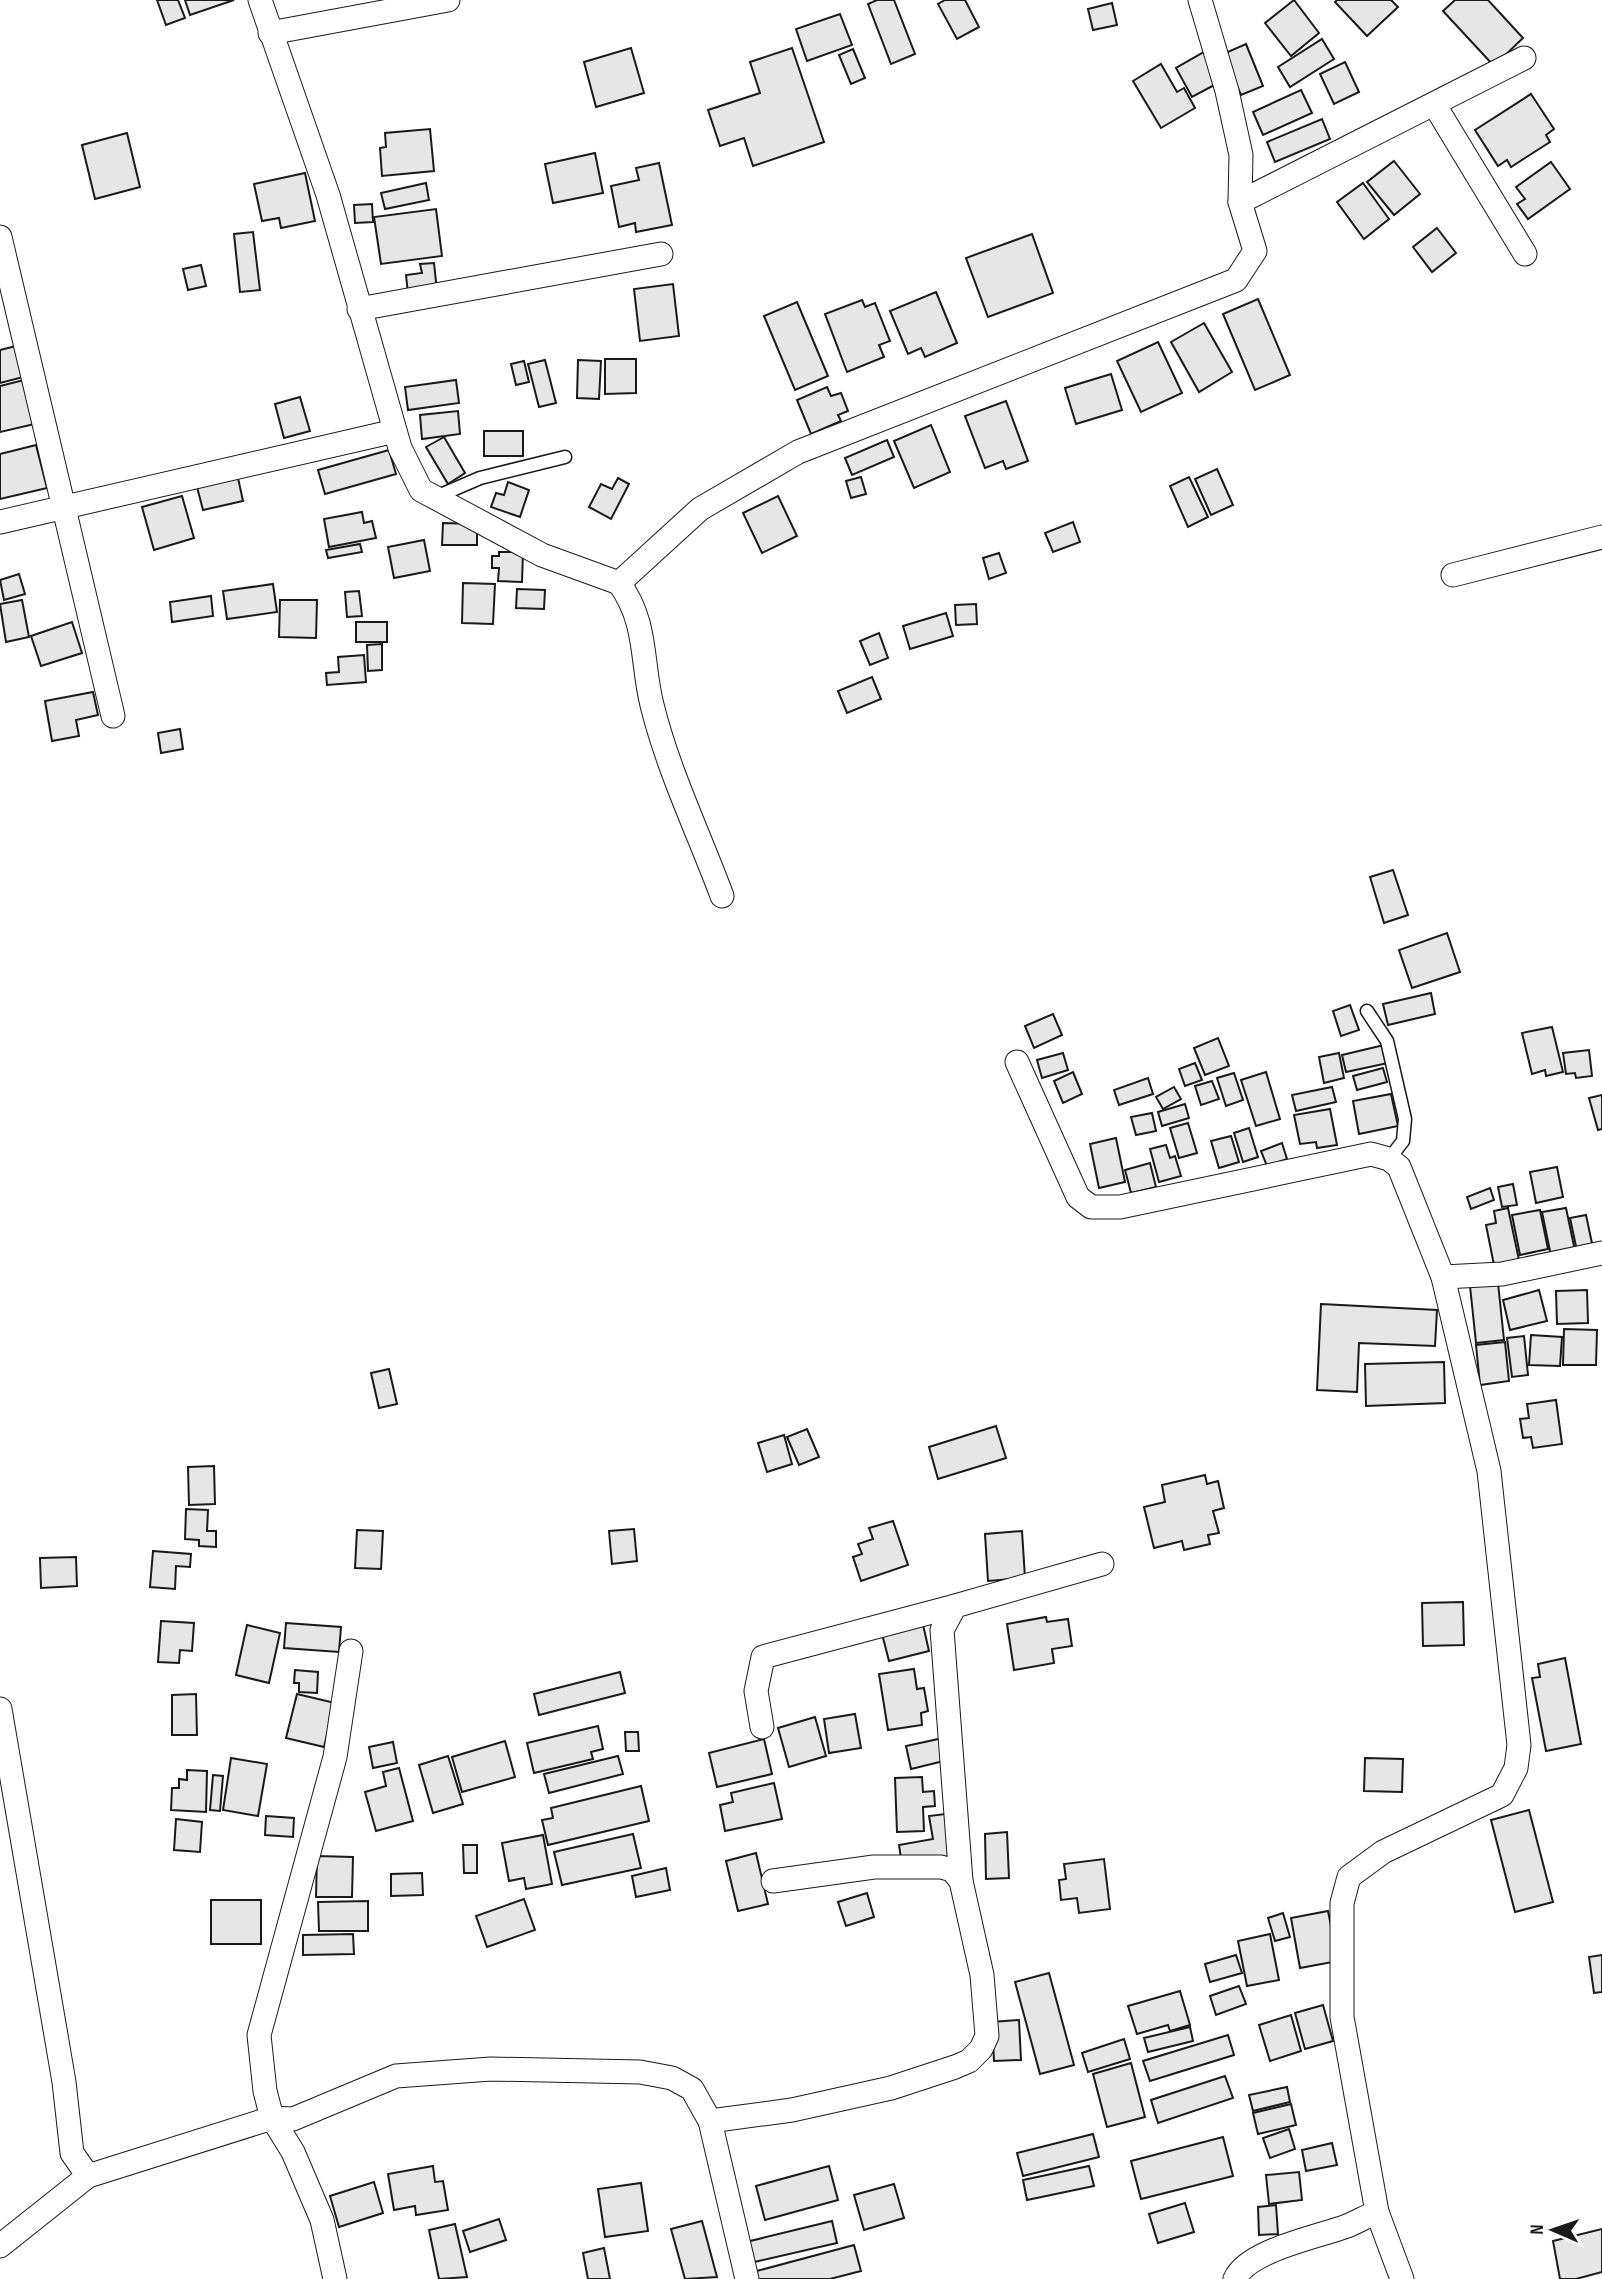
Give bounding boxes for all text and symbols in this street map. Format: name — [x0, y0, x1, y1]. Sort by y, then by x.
north arrow — [1518, 2195, 1588, 2265]
text: N — [1526, 2224, 1549, 2235]

